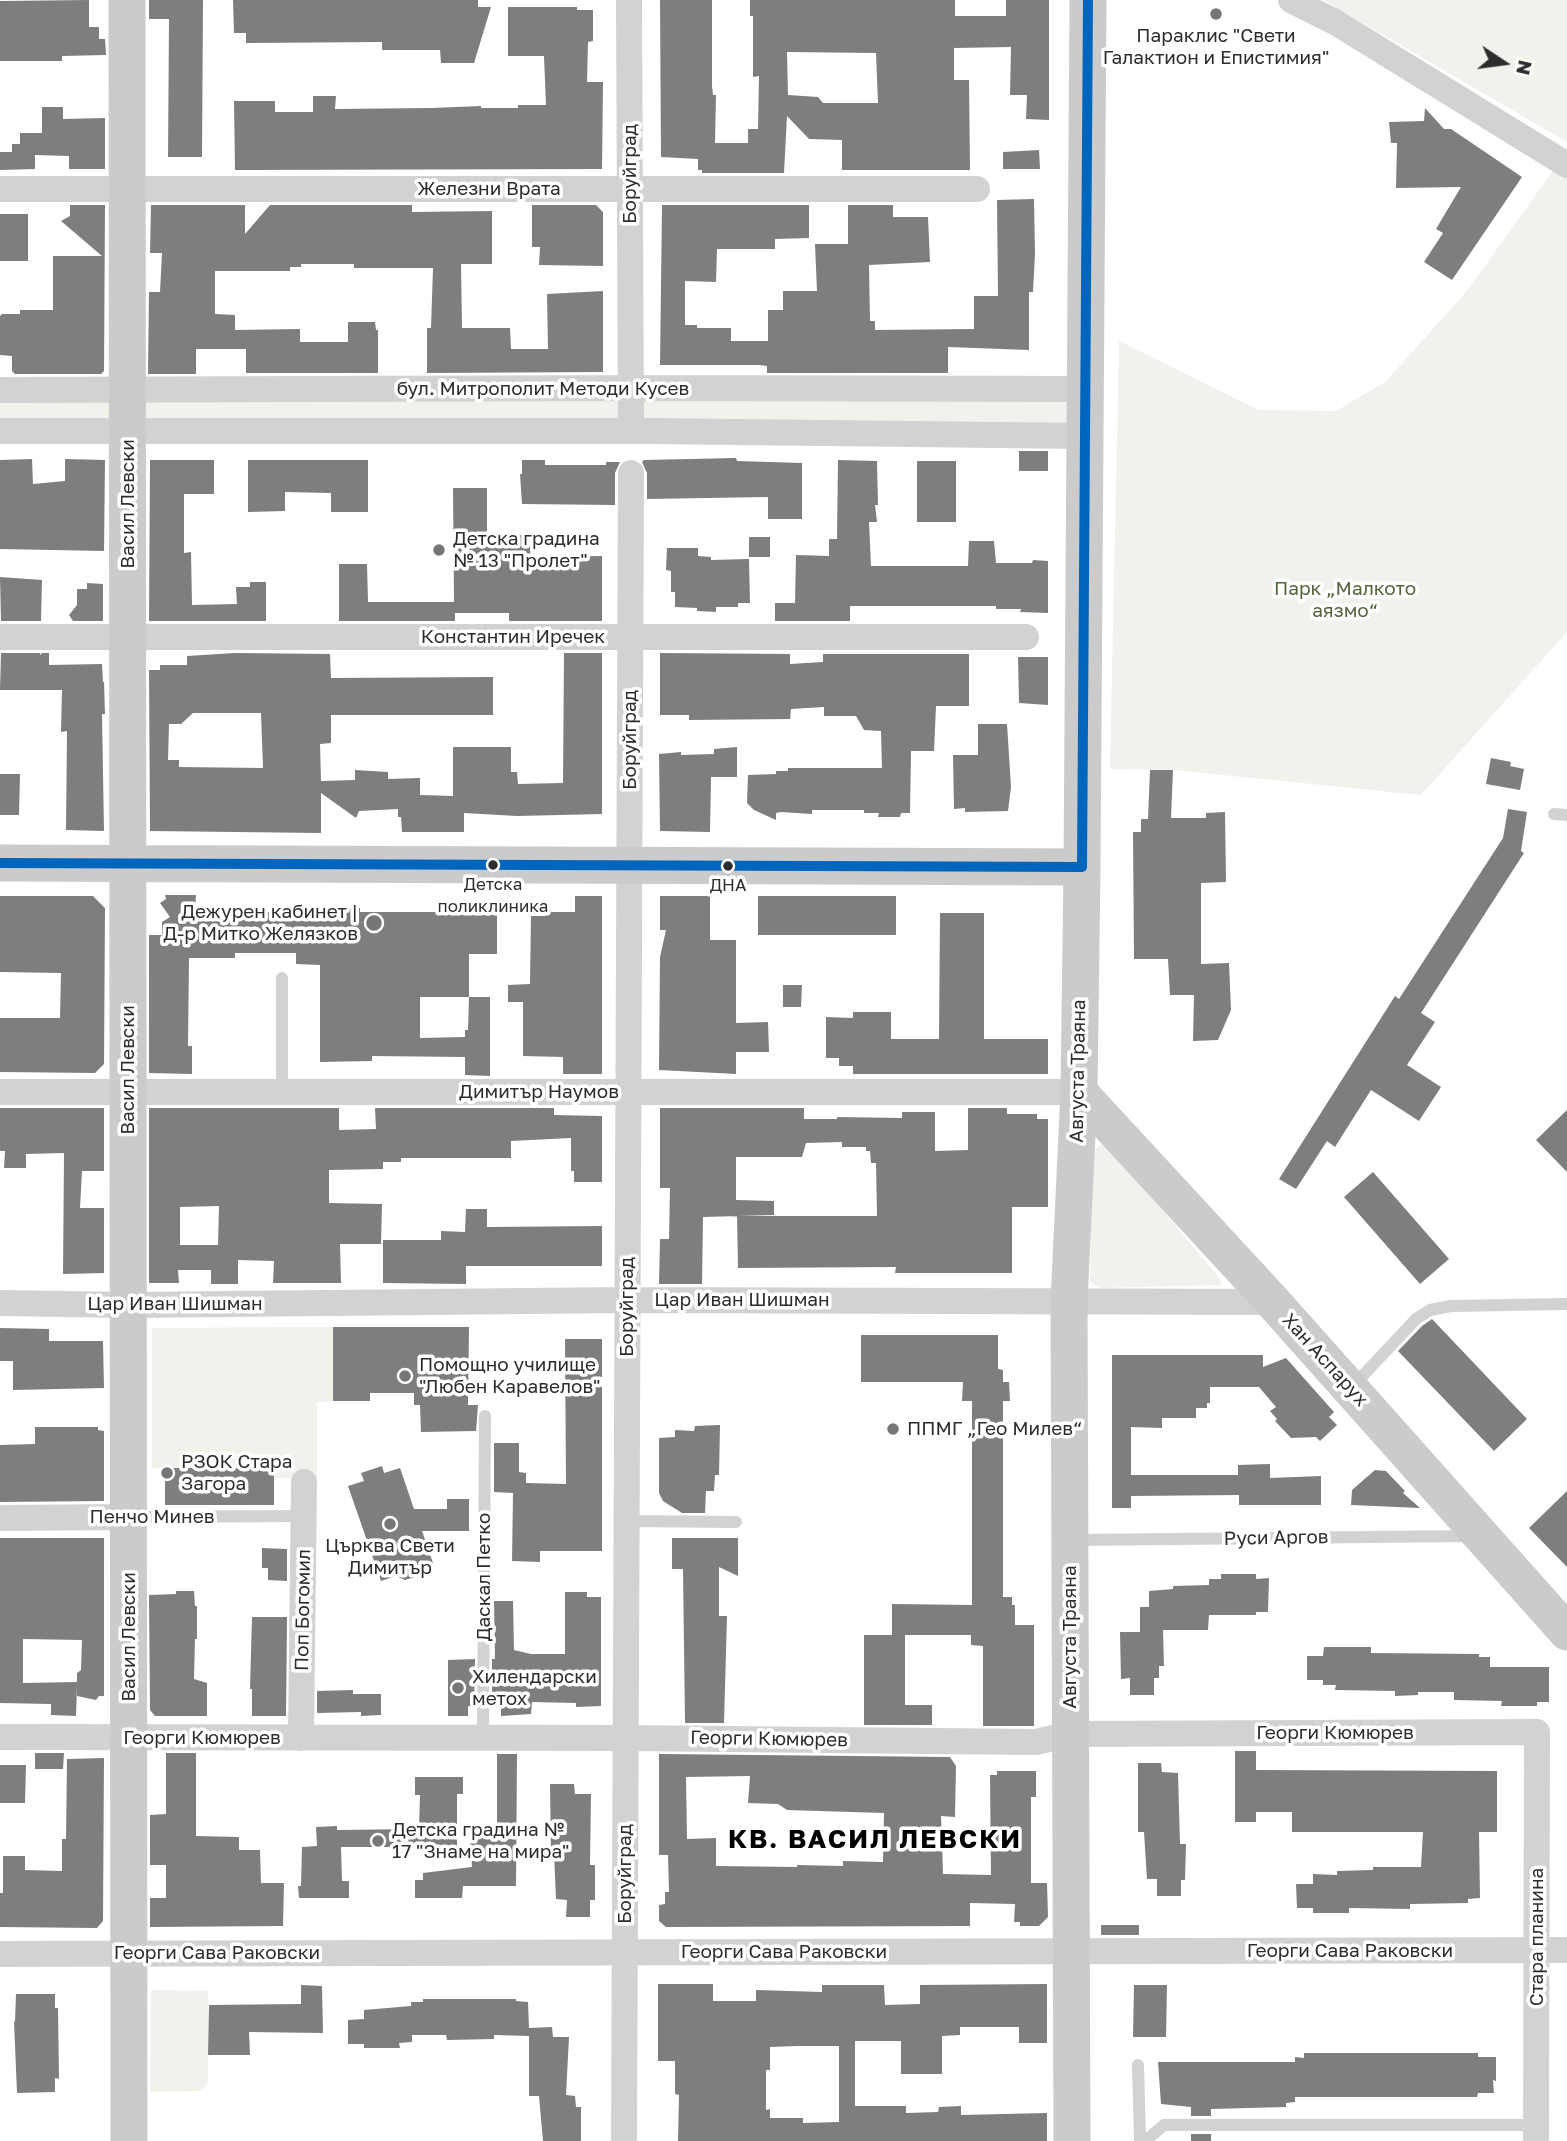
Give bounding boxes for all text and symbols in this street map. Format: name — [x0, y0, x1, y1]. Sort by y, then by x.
marker: Параклис "Свети Галактион и Епистимия" — [1208, 6, 1224, 22]
place label: Параклис "Свети Галактион и Епистимия" — [1103, 25, 1329, 69]
north arrow — [1469, 28, 1539, 98]
text: N — [1512, 58, 1538, 77]
street label: Боруйград — [619, 124, 641, 224]
street label: Железни Врата — [417, 178, 561, 200]
street label: бул. Митрополит Методи Кусев — [397, 378, 689, 400]
street label: Васил Левски — [117, 439, 139, 569]
place label: Детска градина № 13 "Пролет" — [453, 528, 600, 572]
marker: Детска градина № 13 "Пролет" — [431, 542, 447, 558]
park label: Парк „Малкото аязмо“ — [1274, 578, 1416, 622]
street label: Константин Иречек — [421, 626, 605, 648]
street label: Боруйград — [619, 690, 641, 790]
marker: Детска поликлиника — [486, 858, 500, 872]
marker: ДНА — [721, 859, 735, 873]
place label: Детска поликлиника — [438, 875, 548, 915]
place label: ДНА — [710, 876, 746, 896]
place label: Дежурен кабинет | Д-р Митко Желязков — [163, 901, 358, 945]
marker: Дежурен кабинет | Д-р Митко Желязков — [364, 913, 384, 933]
street label: Августа Траяна — [1065, 999, 1091, 1143]
street label: Васил Левски — [117, 1005, 139, 1135]
street label: Димитър Наумов — [459, 1081, 619, 1103]
street label: Боруйград — [616, 1257, 638, 1357]
street label: Цар Иван Шишман — [654, 1289, 830, 1311]
street label: Цар Иван Шишман — [87, 1293, 263, 1315]
street label: Хан Аспарух — [1277, 1309, 1373, 1411]
place label: Помощно училище "Любен Каравелов" — [419, 1354, 600, 1398]
marker: Помощно училище "Любен Каравелов" — [397, 1368, 413, 1384]
place label: ППМГ „Гео Милев“ — [907, 1418, 1082, 1440]
marker: ППМГ „Гео Милев“ — [885, 1421, 901, 1437]
place label: РЗОК Стара Загора — [181, 1451, 293, 1495]
marker: РЗОК Стара Загора — [159, 1465, 175, 1481]
street label: Пенчо Минев — [90, 1506, 214, 1528]
street label: Даскал Петко — [473, 1513, 495, 1641]
marker: Църква Свети Димитър — [382, 1516, 398, 1532]
street label: Руси Аргов — [1223, 1526, 1329, 1550]
place label: Църква Свети Димитър — [325, 1535, 455, 1579]
street label: Поп Богомил — [291, 1549, 315, 1671]
street label: Августа Траяна — [1059, 1565, 1081, 1709]
street label: Васил Левски — [118, 1572, 140, 1702]
place label: Хилендарски метох — [472, 1666, 597, 1710]
marker: Хилендарски метох — [450, 1680, 466, 1696]
street label: Георги Кюмюрев — [1256, 1722, 1414, 1744]
street label: Георги Кюмюрев — [690, 1726, 848, 1752]
street label: Георги Кюмюрев — [123, 1727, 281, 1749]
place label: Детска градина № 17 "Знаме на мира" — [392, 1819, 569, 1863]
street label: Боруйград — [614, 1824, 636, 1924]
district label: КВ. ВАСИЛ ЛЕВСКИ — [730, 1824, 1020, 1856]
marker: Детска градина № 17 "Знаме на мира" — [370, 1833, 386, 1849]
street label: Стара планина — [1526, 1868, 1548, 2006]
street label: Георги Сава Раковски — [1247, 1940, 1453, 1962]
street label: Георги Сава Раковски — [681, 1941, 887, 1963]
street label: Георги Сава Раковски — [114, 1942, 320, 1964]

